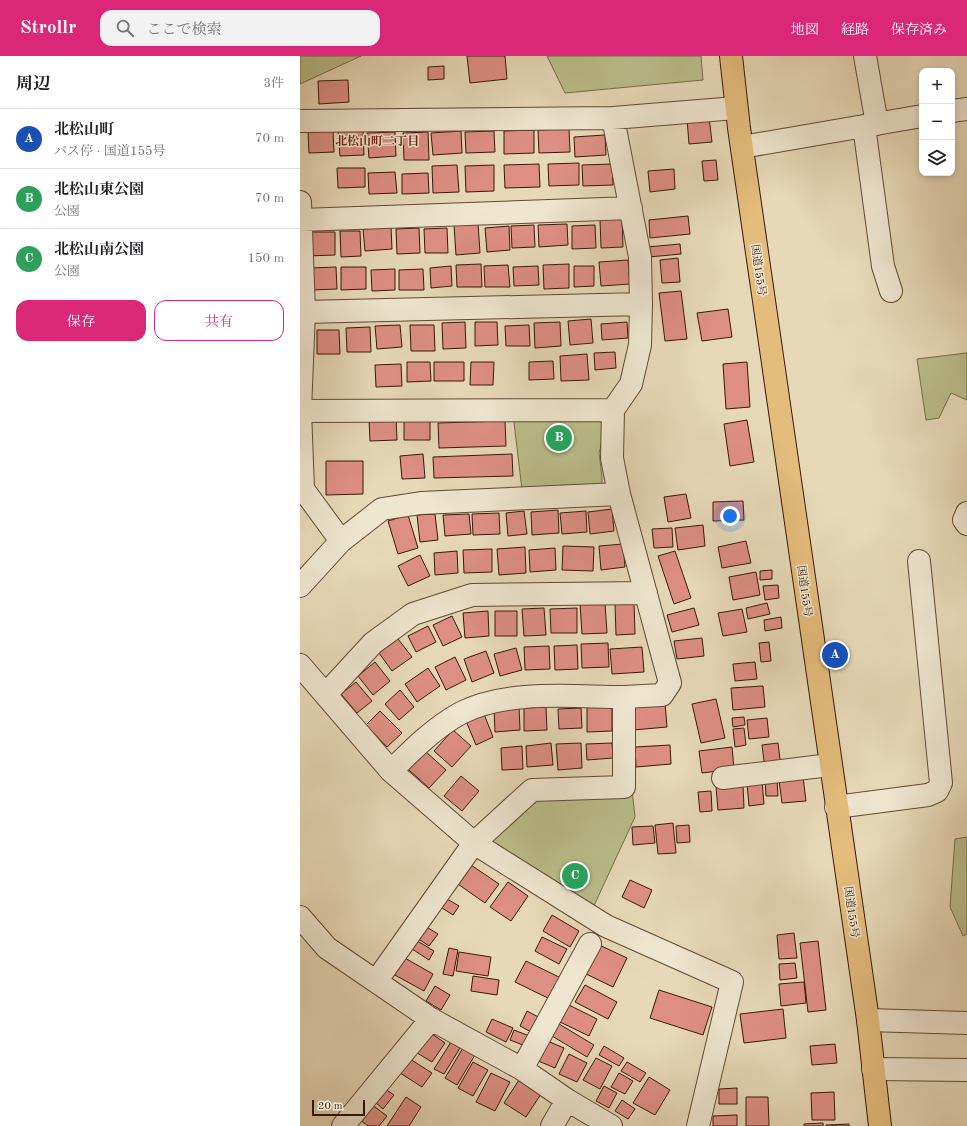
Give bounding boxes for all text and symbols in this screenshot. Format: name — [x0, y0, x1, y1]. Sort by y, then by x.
search box — [100, 10, 380, 46]
icon: search — [114, 17, 136, 39]
text: Strollr — [20, 19, 76, 38]
text: ここで検索 — [146, 23, 221, 38]
text: 地図 — [791, 23, 819, 37]
text: 経路 — [841, 23, 869, 37]
text: 保存済み — [891, 23, 947, 37]
map controls — [919, 68, 955, 176]
button: + — [919, 68, 955, 104]
text: 周辺 — [16, 76, 50, 93]
text: 3件 — [263, 77, 284, 90]
button: − — [919, 104, 955, 140]
text: 北松山町 — [54, 123, 114, 138]
text: A — [24, 132, 34, 145]
text: 70 m — [255, 132, 284, 145]
district label: 北松山町二丁目 — [335, 134, 419, 148]
button: layers — [919, 140, 955, 176]
text: バス停 · 国道155号 — [54, 145, 166, 158]
text: 北松山東公園 — [54, 183, 144, 198]
text: B — [24, 192, 34, 205]
text: 70 m — [255, 192, 284, 205]
text: 公園 — [54, 205, 80, 218]
text: 北松山南公園 — [54, 243, 144, 258]
street label: 国道155号 — [748, 243, 769, 297]
text: C — [25, 252, 33, 265]
text: 150 m — [247, 252, 284, 265]
text: 公園 — [54, 265, 80, 278]
button: 保存 — [16, 300, 146, 341]
button: 共有 — [154, 300, 284, 341]
pin: B — [546, 423, 572, 453]
your location — [720, 506, 740, 526]
street label: 国道155号 — [794, 564, 815, 618]
pin: A — [822, 640, 848, 670]
pin: C — [562, 861, 588, 891]
street label: 国道155号 — [841, 885, 862, 939]
scale bar — [312, 1098, 365, 1117]
text: 20 m — [318, 1101, 343, 1112]

